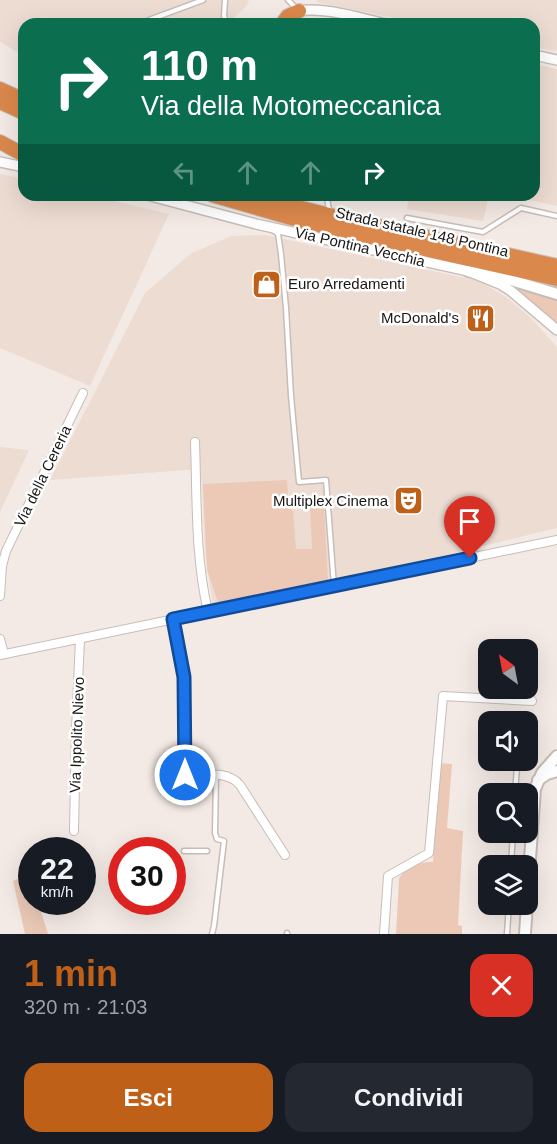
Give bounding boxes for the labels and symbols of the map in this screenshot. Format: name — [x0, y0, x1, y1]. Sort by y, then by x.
street label: Strada statale 148 Pontina — [334, 203, 511, 260]
street label: Via Pontina Vecchia — [293, 223, 428, 270]
shop icon: Euro Arredamenti — [251, 268, 283, 300]
place label: Euro Arredamenti — [288, 275, 405, 292]
restaurant icon: McDonald's — [464, 302, 496, 334]
place label: McDonald's — [381, 309, 459, 326]
street label: Via della Cereria — [11, 422, 75, 529]
theatre icon: Multiplex Cinema — [393, 485, 425, 517]
place label: Multiplex Cinema — [273, 492, 389, 509]
pin — [444, 496, 495, 558]
north arrow — [478, 639, 538, 699]
street label: Via Ippolito Nievo — [66, 676, 87, 793]
position arrow — [153, 743, 217, 807]
speed limit sign: 30 — [108, 837, 186, 915]

